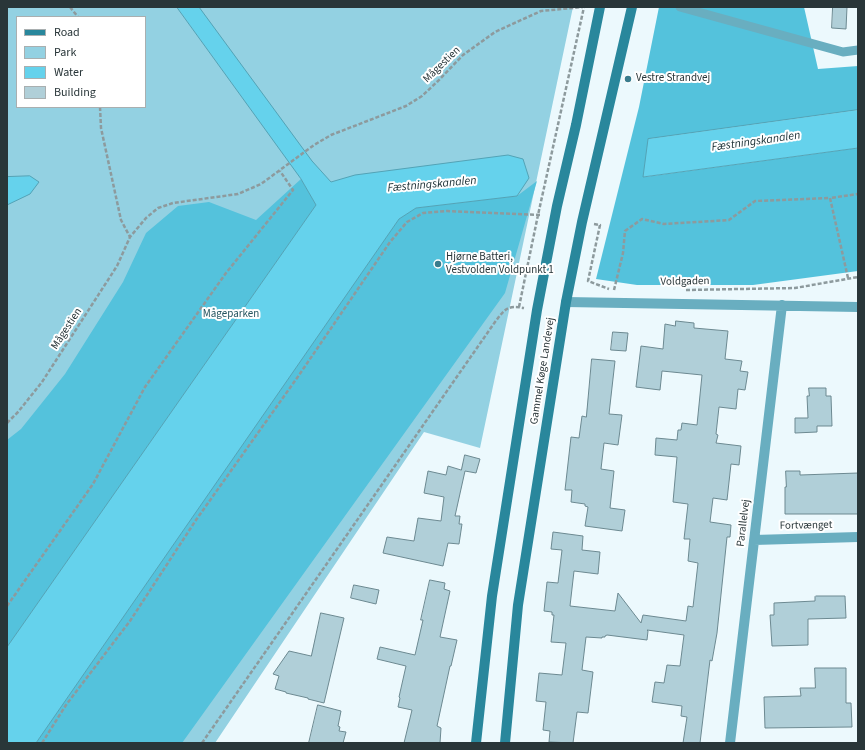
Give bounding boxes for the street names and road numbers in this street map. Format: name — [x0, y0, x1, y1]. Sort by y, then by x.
street label: Mågestien — [421, 44, 463, 86]
street label: Voldgaden — [660, 275, 710, 289]
street label: Mågestien — [49, 306, 85, 352]
street label: Gammel Køge Landevej — [528, 317, 558, 425]
street label: Parallelvej — [735, 499, 753, 547]
street label: Fortvænget — [780, 519, 832, 533]

